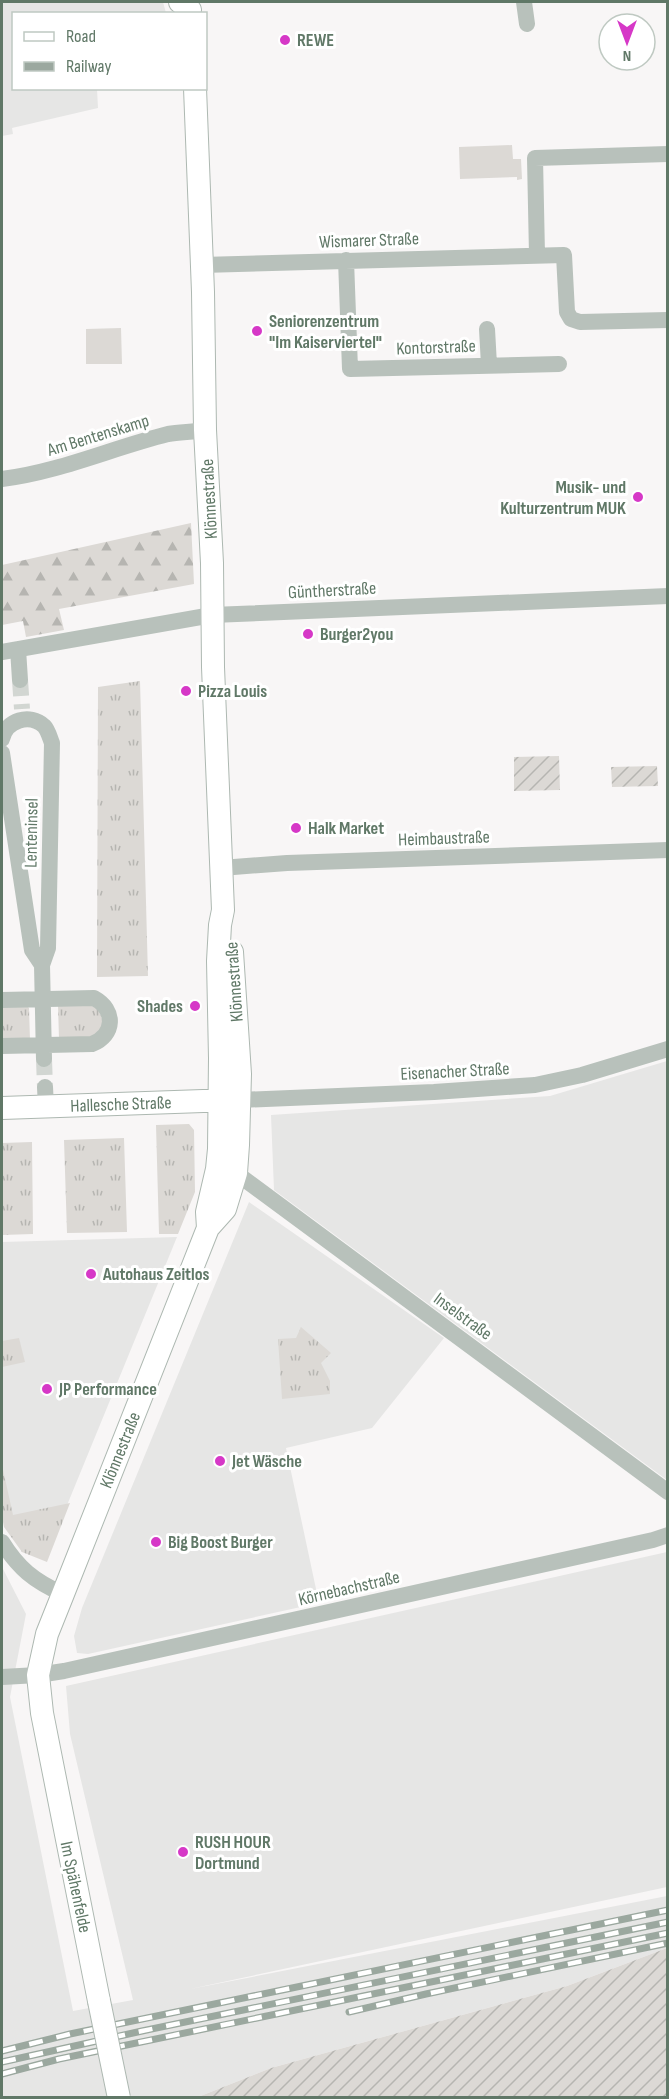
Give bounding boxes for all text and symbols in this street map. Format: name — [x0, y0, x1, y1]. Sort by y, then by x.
legend — [12, 12, 207, 90]
north arrow — [597, 12, 657, 72]
text: Road — [66, 26, 96, 47]
place label: REWE — [297, 30, 334, 51]
marker: REWE — [278, 33, 292, 47]
text: N — [623, 46, 631, 65]
text: Railway — [66, 56, 111, 77]
street label: Wismarer Straße — [319, 228, 419, 253]
place label: Seniorenzentrum "Im Kaiserviertel" — [269, 311, 382, 353]
marker: Seniorenzentrum "Im Kaiserviertel" — [250, 324, 264, 338]
street label: Kontorstraße — [396, 336, 476, 359]
street label: Am Bentenskamp — [44, 410, 151, 461]
street label: Klönnestraße — [197, 458, 222, 540]
place label: Musik- und Kulturzentrum MUK — [500, 477, 626, 519]
marker: Musik- und Kulturzentrum MUK — [631, 490, 645, 504]
street label: Güntherstraße — [287, 578, 377, 603]
place label: Burger2you — [320, 624, 393, 645]
marker: Burger2you — [301, 627, 315, 641]
place label: Pizza Louis — [198, 681, 267, 702]
marker: Pizza Louis — [179, 684, 193, 698]
street label: Lenteninsel — [20, 798, 43, 868]
place label: Halk Market — [308, 818, 384, 839]
marker: Halk Market — [289, 821, 303, 835]
street label: Heimbaustraße — [398, 826, 490, 851]
street label: Klönnestraße — [221, 941, 248, 1023]
place label: Shades — [137, 996, 183, 1017]
marker: Shades — [188, 999, 202, 1013]
street label: Eisenacher Straße — [400, 1058, 510, 1085]
street label: Hallesche Straße — [70, 1092, 172, 1117]
place label: Autohaus Zeitlos — [102, 1264, 210, 1285]
marker: Autohaus Zeitlos — [84, 1267, 98, 1281]
street label: Inselstraße — [429, 1288, 496, 1345]
place label: JP Performance — [58, 1379, 157, 1400]
marker: JP Performance — [40, 1382, 54, 1396]
street label: Klönnestraße — [96, 1409, 145, 1491]
place label: Jet Wäsche — [231, 1451, 302, 1472]
marker: Jet Wäsche — [213, 1454, 227, 1468]
place label: Big Boost Burger — [168, 1532, 273, 1553]
marker: Big Boost Burger — [149, 1535, 163, 1549]
street label: Körnebachstraße — [296, 1567, 402, 1610]
place label: RUSH HOUR Dortmund — [195, 1832, 271, 1874]
street label: Im Spähenfelde — [56, 1839, 95, 1935]
marker: RUSH HOUR Dortmund — [176, 1845, 190, 1859]

